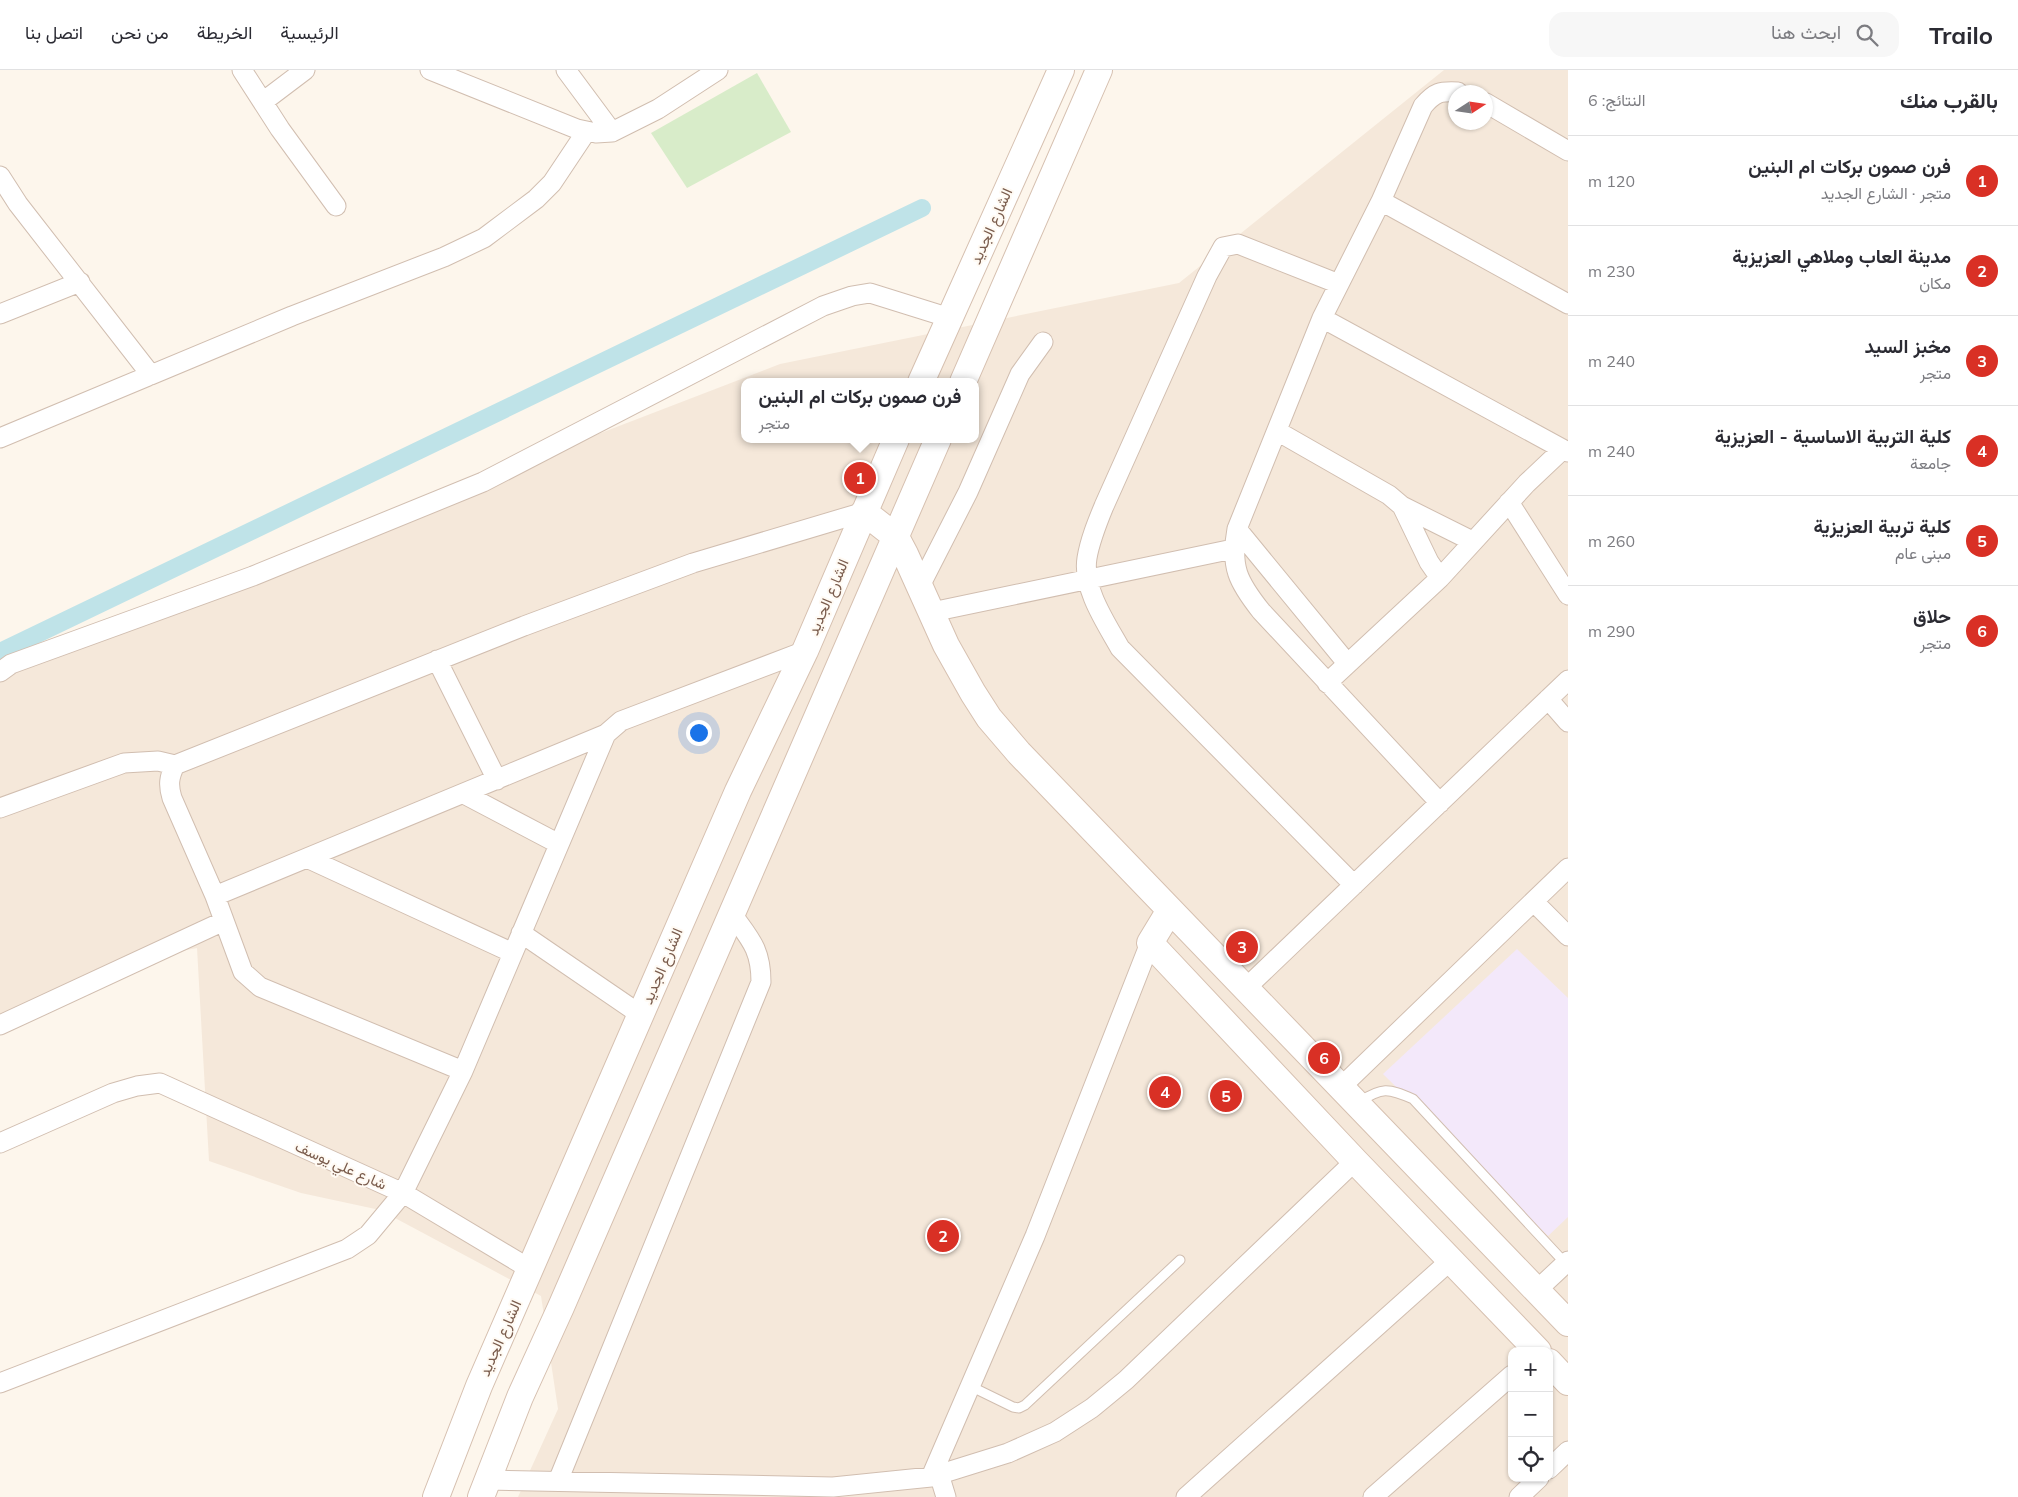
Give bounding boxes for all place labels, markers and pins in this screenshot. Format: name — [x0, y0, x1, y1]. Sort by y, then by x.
pin: 1 — [844, 459, 876, 497]
pin: 3 — [1226, 928, 1258, 966]
pin: 6 — [1308, 1039, 1340, 1077]
pin: 4 — [1149, 1073, 1181, 1111]
pin: 5 — [1210, 1077, 1242, 1115]
pin: 2 — [927, 1217, 959, 1255]

